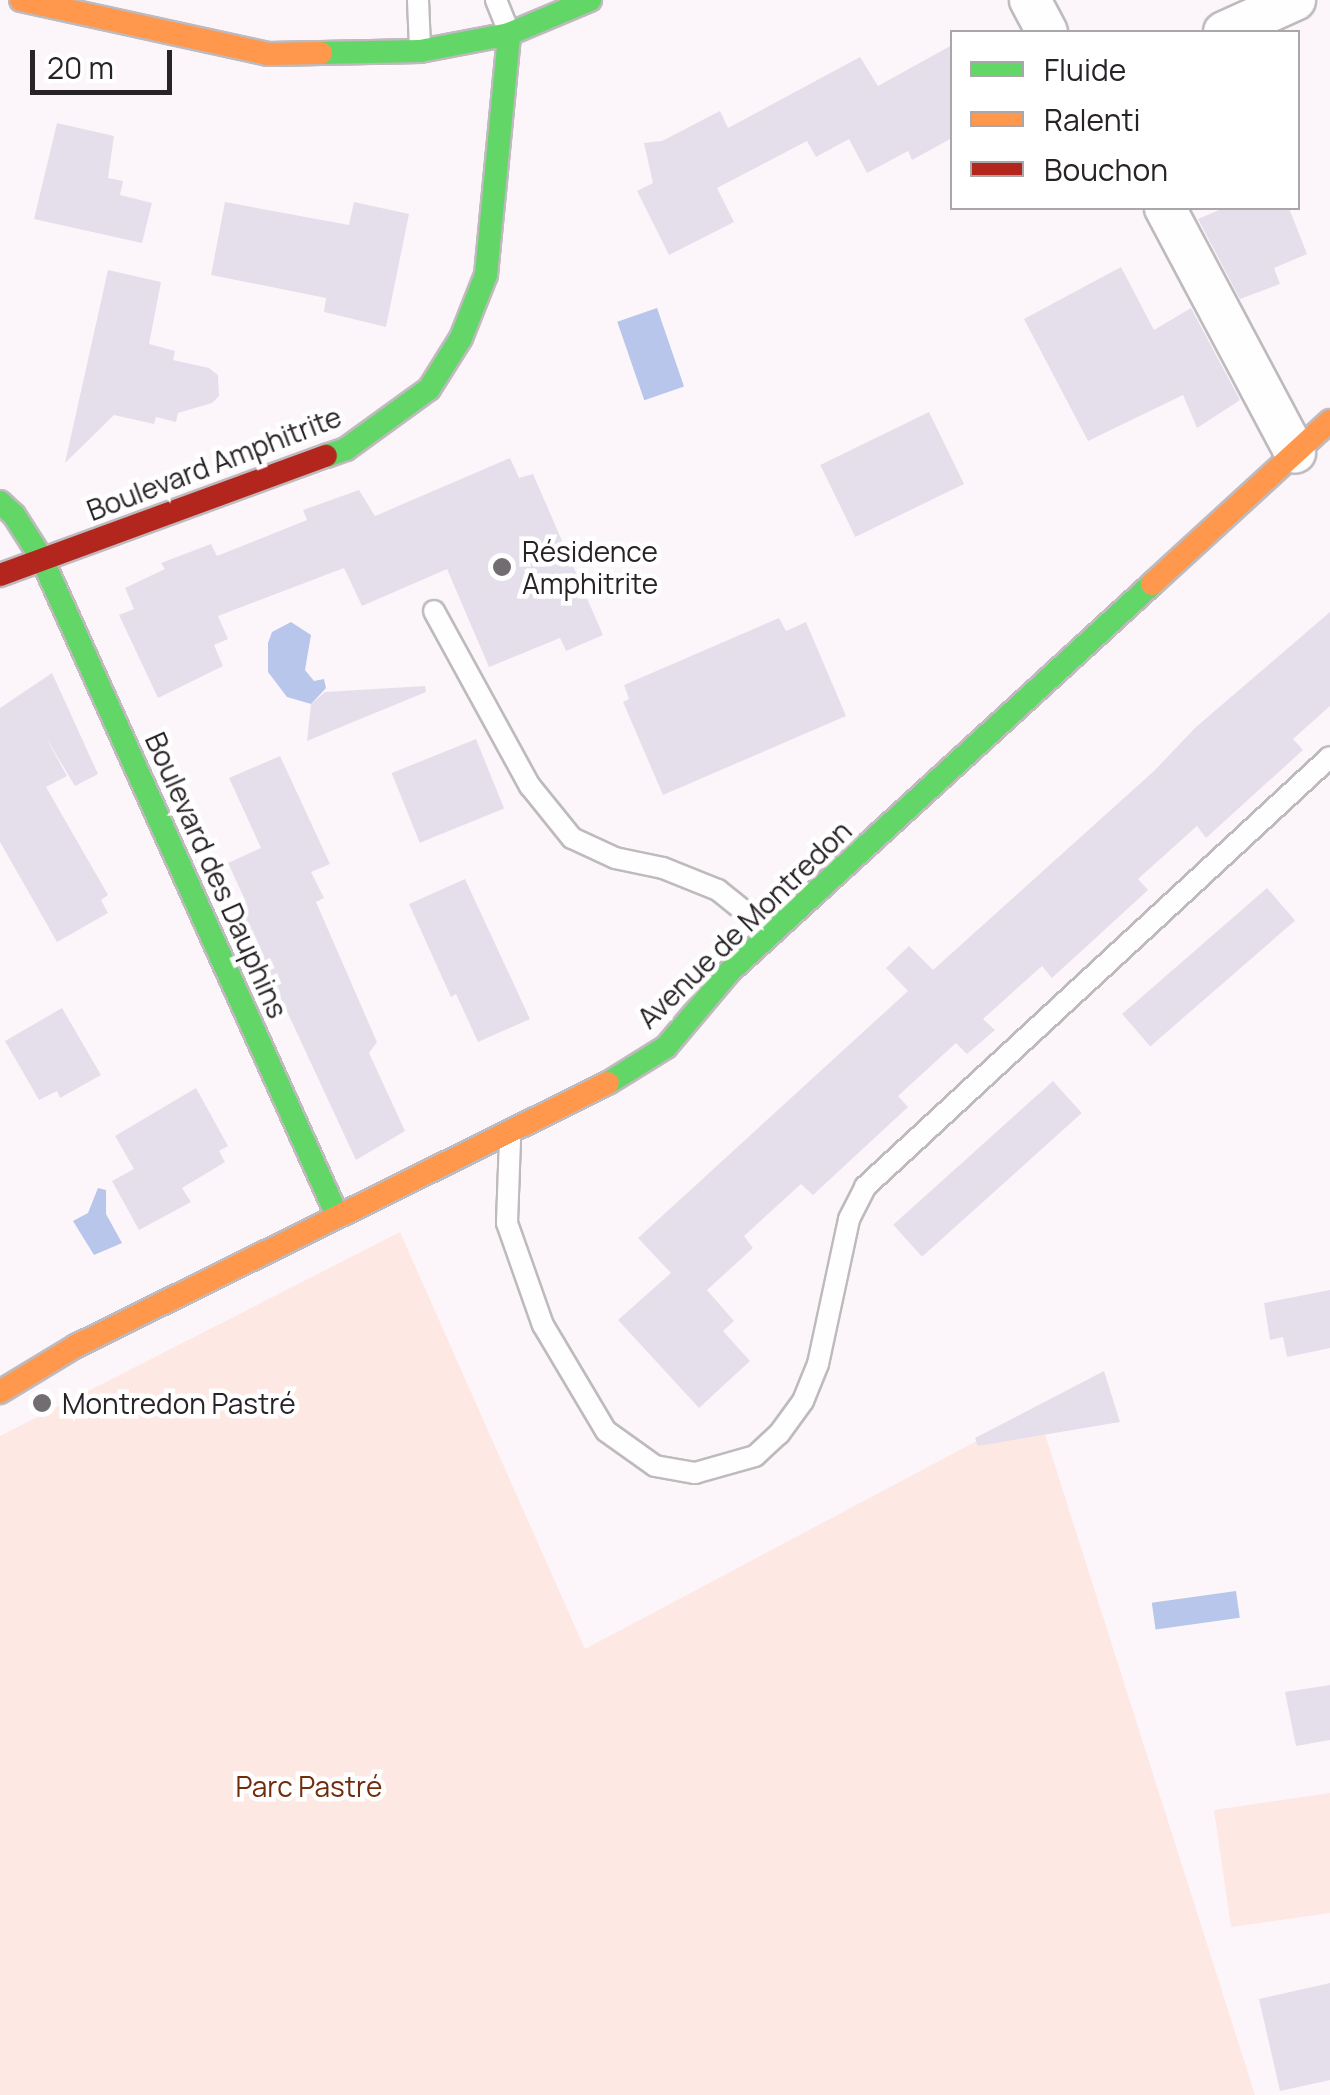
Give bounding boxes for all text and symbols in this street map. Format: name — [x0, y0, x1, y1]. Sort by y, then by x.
scale bar — [35, 30, 178, 92]
legend — [950, 30, 1300, 210]
text: 20 m — [47, 47, 114, 88]
text: Fluide — [1044, 49, 1126, 90]
text: Ralenti — [1044, 99, 1141, 140]
text: Bouchon — [1044, 149, 1168, 190]
street label: Boulevard Amphitrite — [82, 399, 346, 527]
place label: Résidence Amphitrite — [522, 534, 658, 600]
marker: Résidence Amphitrite — [491, 556, 513, 578]
street label: Boulevard des Dauphins — [139, 727, 295, 1023]
street label: Avenue de Montredon — [630, 813, 858, 1035]
place label: Montredon Pastré — [62, 1386, 296, 1420]
marker: Montredon Pastré — [31, 1392, 53, 1414]
park label: Parc Pastré — [236, 1769, 382, 1803]

